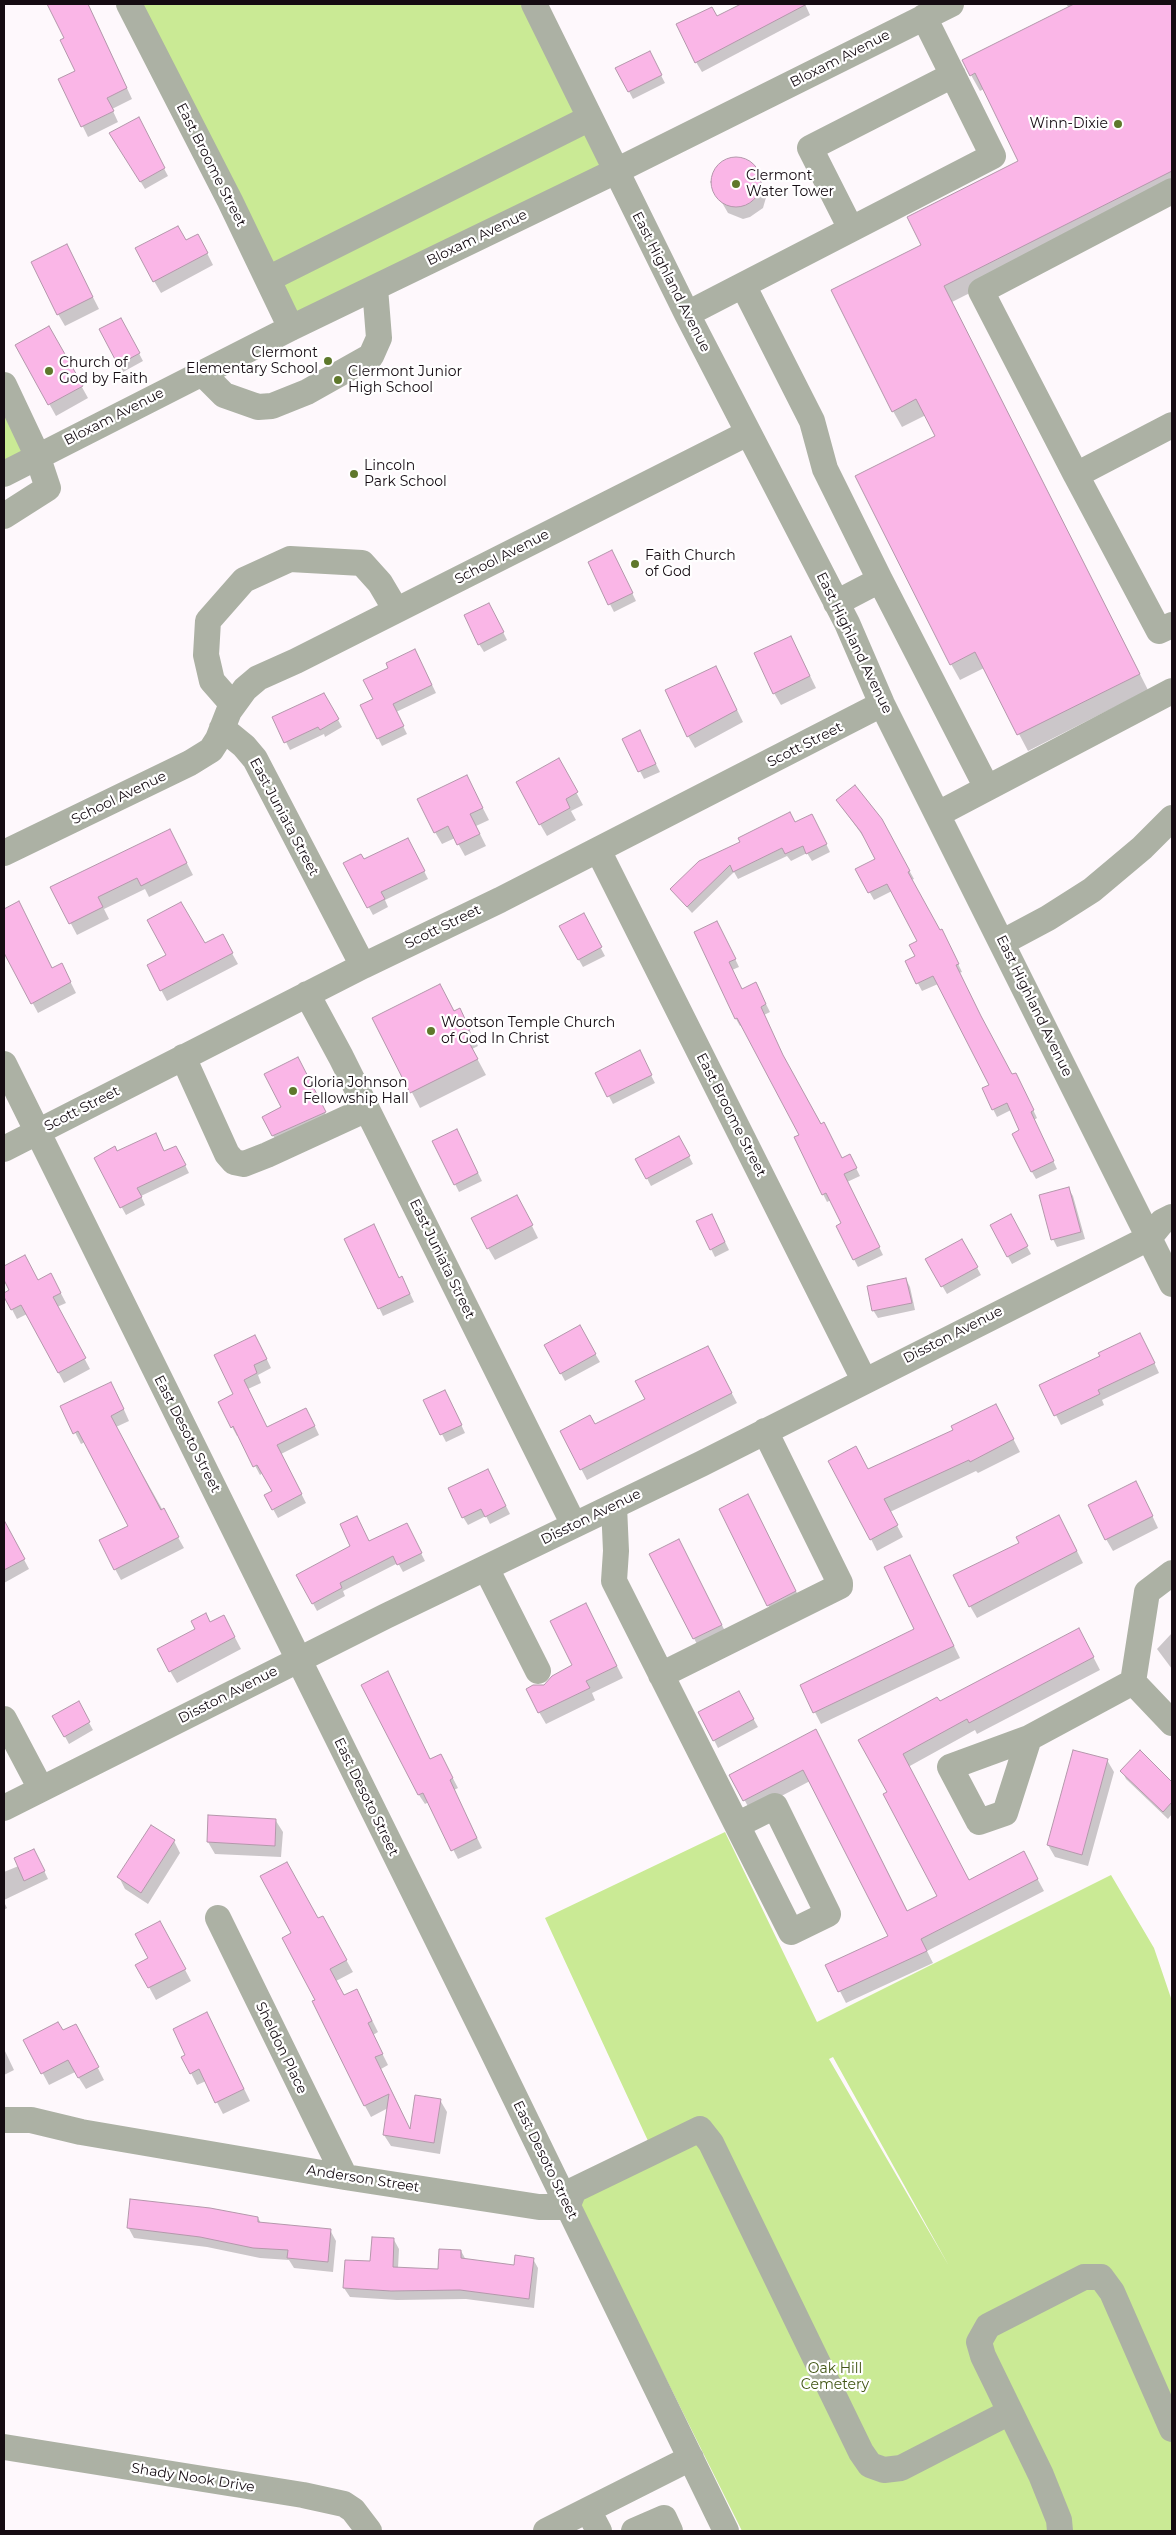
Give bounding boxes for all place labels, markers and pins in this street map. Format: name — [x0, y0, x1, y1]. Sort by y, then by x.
place label: Winn-Dixie — [1030, 116, 1108, 132]
marker: Winn-Dixie — [1112, 118, 1124, 130]
place label: Clermont Water Tower — [746, 168, 834, 200]
marker: Clermont Water Tower — [730, 178, 742, 190]
place label: Clermont Elementary School — [186, 345, 318, 378]
place label: Church of God by Faith — [59, 355, 148, 388]
marker: Clermont Elementary School — [322, 355, 334, 367]
place label: Clermont Junior High School — [348, 364, 462, 397]
marker: Church of God by Faith — [43, 365, 55, 377]
marker: Clermont Junior High School — [332, 374, 344, 386]
place label: Lincoln Park School — [364, 458, 447, 491]
marker: Lincoln Park School — [348, 468, 360, 480]
place label: Faith Church of God — [645, 548, 736, 580]
marker: Faith Church of God — [629, 558, 641, 570]
place label: Wootson Temple Church of God In Christ — [441, 1015, 615, 1048]
marker: Wootson Temple Church of God In Christ — [425, 1025, 437, 1037]
place label: Gloria Johnson Fellowship Hall — [303, 1075, 409, 1108]
marker: Gloria Johnson Fellowship Hall — [287, 1085, 299, 1097]

